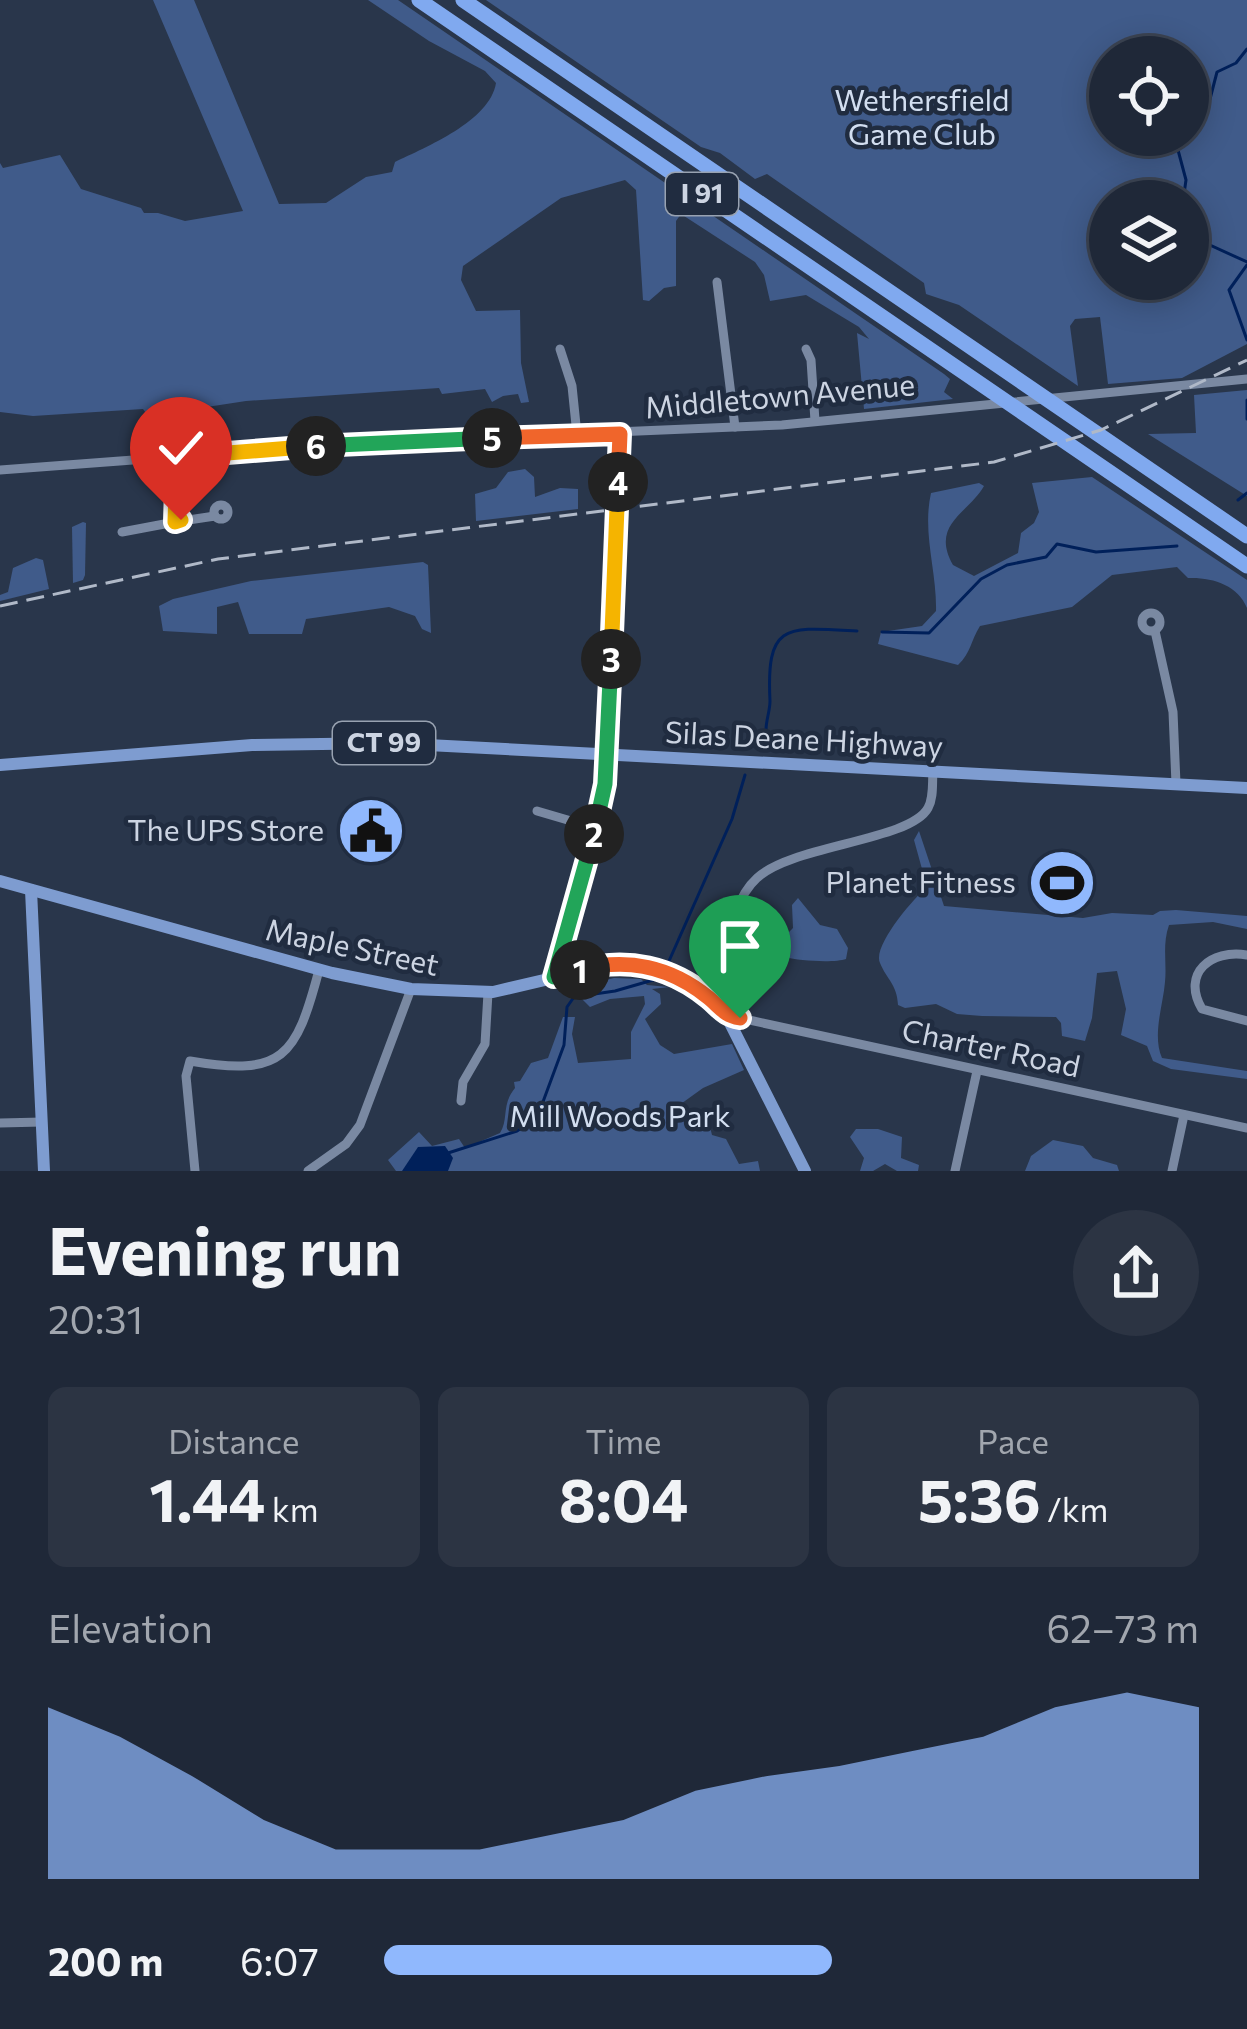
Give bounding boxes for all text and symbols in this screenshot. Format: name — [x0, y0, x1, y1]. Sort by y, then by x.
map controls — [1089, 36, 1209, 300]
button: locate — [1089, 36, 1209, 156]
park label: Wethersfield Game Club — [835, 80, 1009, 151]
road number: I 91 — [666, 173, 738, 215]
button: layers — [1089, 180, 1209, 300]
street label: Middletown Avenue — [643, 364, 916, 425]
pin — [130, 397, 232, 520]
pin: 5 — [462, 408, 522, 468]
icon: check — [148, 415, 214, 481]
pin: 6 — [286, 416, 346, 476]
text: 5 — [482, 417, 502, 458]
text: 6 — [306, 425, 326, 466]
pin: 4 — [588, 452, 648, 512]
text: 4 — [608, 461, 628, 502]
pin: 3 — [581, 629, 641, 689]
text: 3 — [601, 638, 621, 679]
street label: Silas Deane Highway — [664, 712, 944, 763]
road number: CT 99 — [333, 722, 435, 764]
public building icon: The UPS Store — [336, 796, 406, 866]
pin: 2 — [564, 804, 624, 864]
place label: The UPS Store — [127, 810, 324, 847]
text: 2 — [585, 813, 603, 854]
sports icon: Planet Fitness — [1027, 848, 1097, 918]
place label: Planet Fitness — [826, 862, 1016, 899]
pin — [689, 895, 791, 1018]
street label: Maple Street — [263, 909, 442, 982]
icon: arrive — [707, 913, 773, 979]
pin: 1 — [550, 940, 610, 1000]
text: 1 — [573, 949, 587, 990]
street label: Charter Road — [899, 1010, 1084, 1083]
park label: Mill Woods Park — [509, 1096, 731, 1133]
text: Evening run — [48, 1208, 402, 1289]
button: share — [1073, 1210, 1199, 1336]
text: 20:31 — [48, 1294, 143, 1342]
text: Distance — [168, 1420, 299, 1461]
text: Time — [586, 1420, 661, 1461]
text: Pace — [977, 1420, 1049, 1461]
text: 1.44 — [149, 1461, 265, 1534]
text: 8:04 — [559, 1461, 688, 1534]
text: 5:36 — [918, 1461, 1041, 1534]
text: km — [265, 1488, 318, 1529]
text: /km — [1041, 1488, 1108, 1529]
text: Elevation — [48, 1603, 213, 1651]
text: 62–73 m — [1046, 1603, 1199, 1651]
text: 200 m — [48, 1936, 163, 1984]
text: 6:07 — [240, 1936, 319, 1984]

